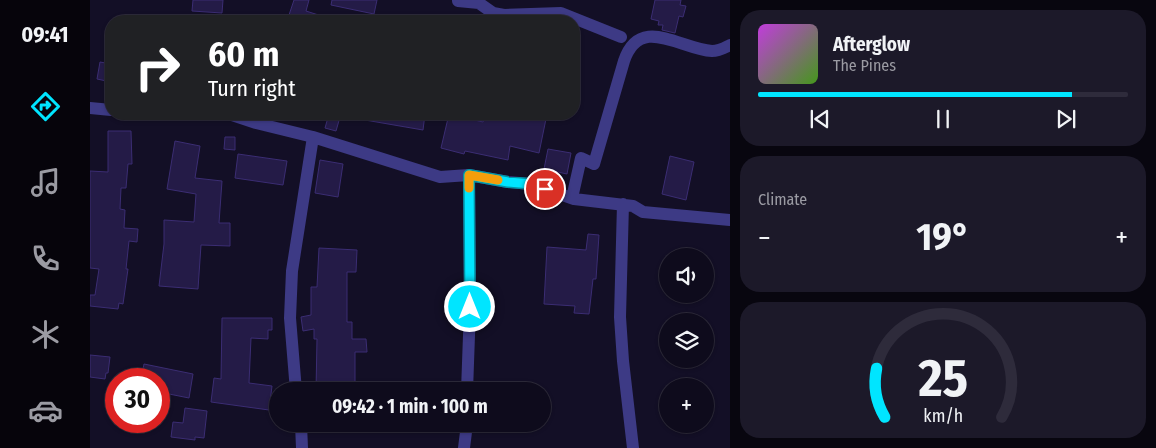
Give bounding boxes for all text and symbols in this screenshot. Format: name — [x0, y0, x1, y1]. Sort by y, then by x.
text: 09:41 — [21, 21, 69, 48]
text: 60 m — [208, 33, 279, 75]
text: Afterglow — [833, 33, 910, 56]
icon: right — [125, 35, 190, 100]
text: The Pines — [833, 56, 896, 75]
text: Turn right — [208, 75, 296, 102]
icon: directions — [28, 89, 63, 124]
icon: previous — [806, 105, 834, 133]
icon: pause — [929, 105, 957, 133]
icon: next — [1052, 105, 1080, 133]
icon: music — [28, 165, 63, 200]
pin — [524, 168, 566, 210]
icon: arrive — [531, 175, 559, 203]
text: Climate — [758, 190, 807, 209]
text: 19° — [916, 214, 970, 260]
text: − — [758, 221, 771, 254]
text: + — [1115, 221, 1128, 254]
icon: phone — [28, 241, 63, 276]
map controls — [659, 248, 714, 433]
button: sound — [659, 248, 714, 303]
position arrow — [443, 280, 495, 332]
button: layers — [659, 313, 714, 368]
icon: climate — [28, 317, 63, 352]
text: 25 — [917, 347, 968, 410]
speed limit sign: 30 — [105, 368, 170, 433]
button: + — [659, 378, 714, 433]
icon: car — [28, 393, 63, 428]
text: 09:42 · 1 min · 100 m — [332, 395, 488, 418]
text: km/h — [923, 405, 963, 427]

